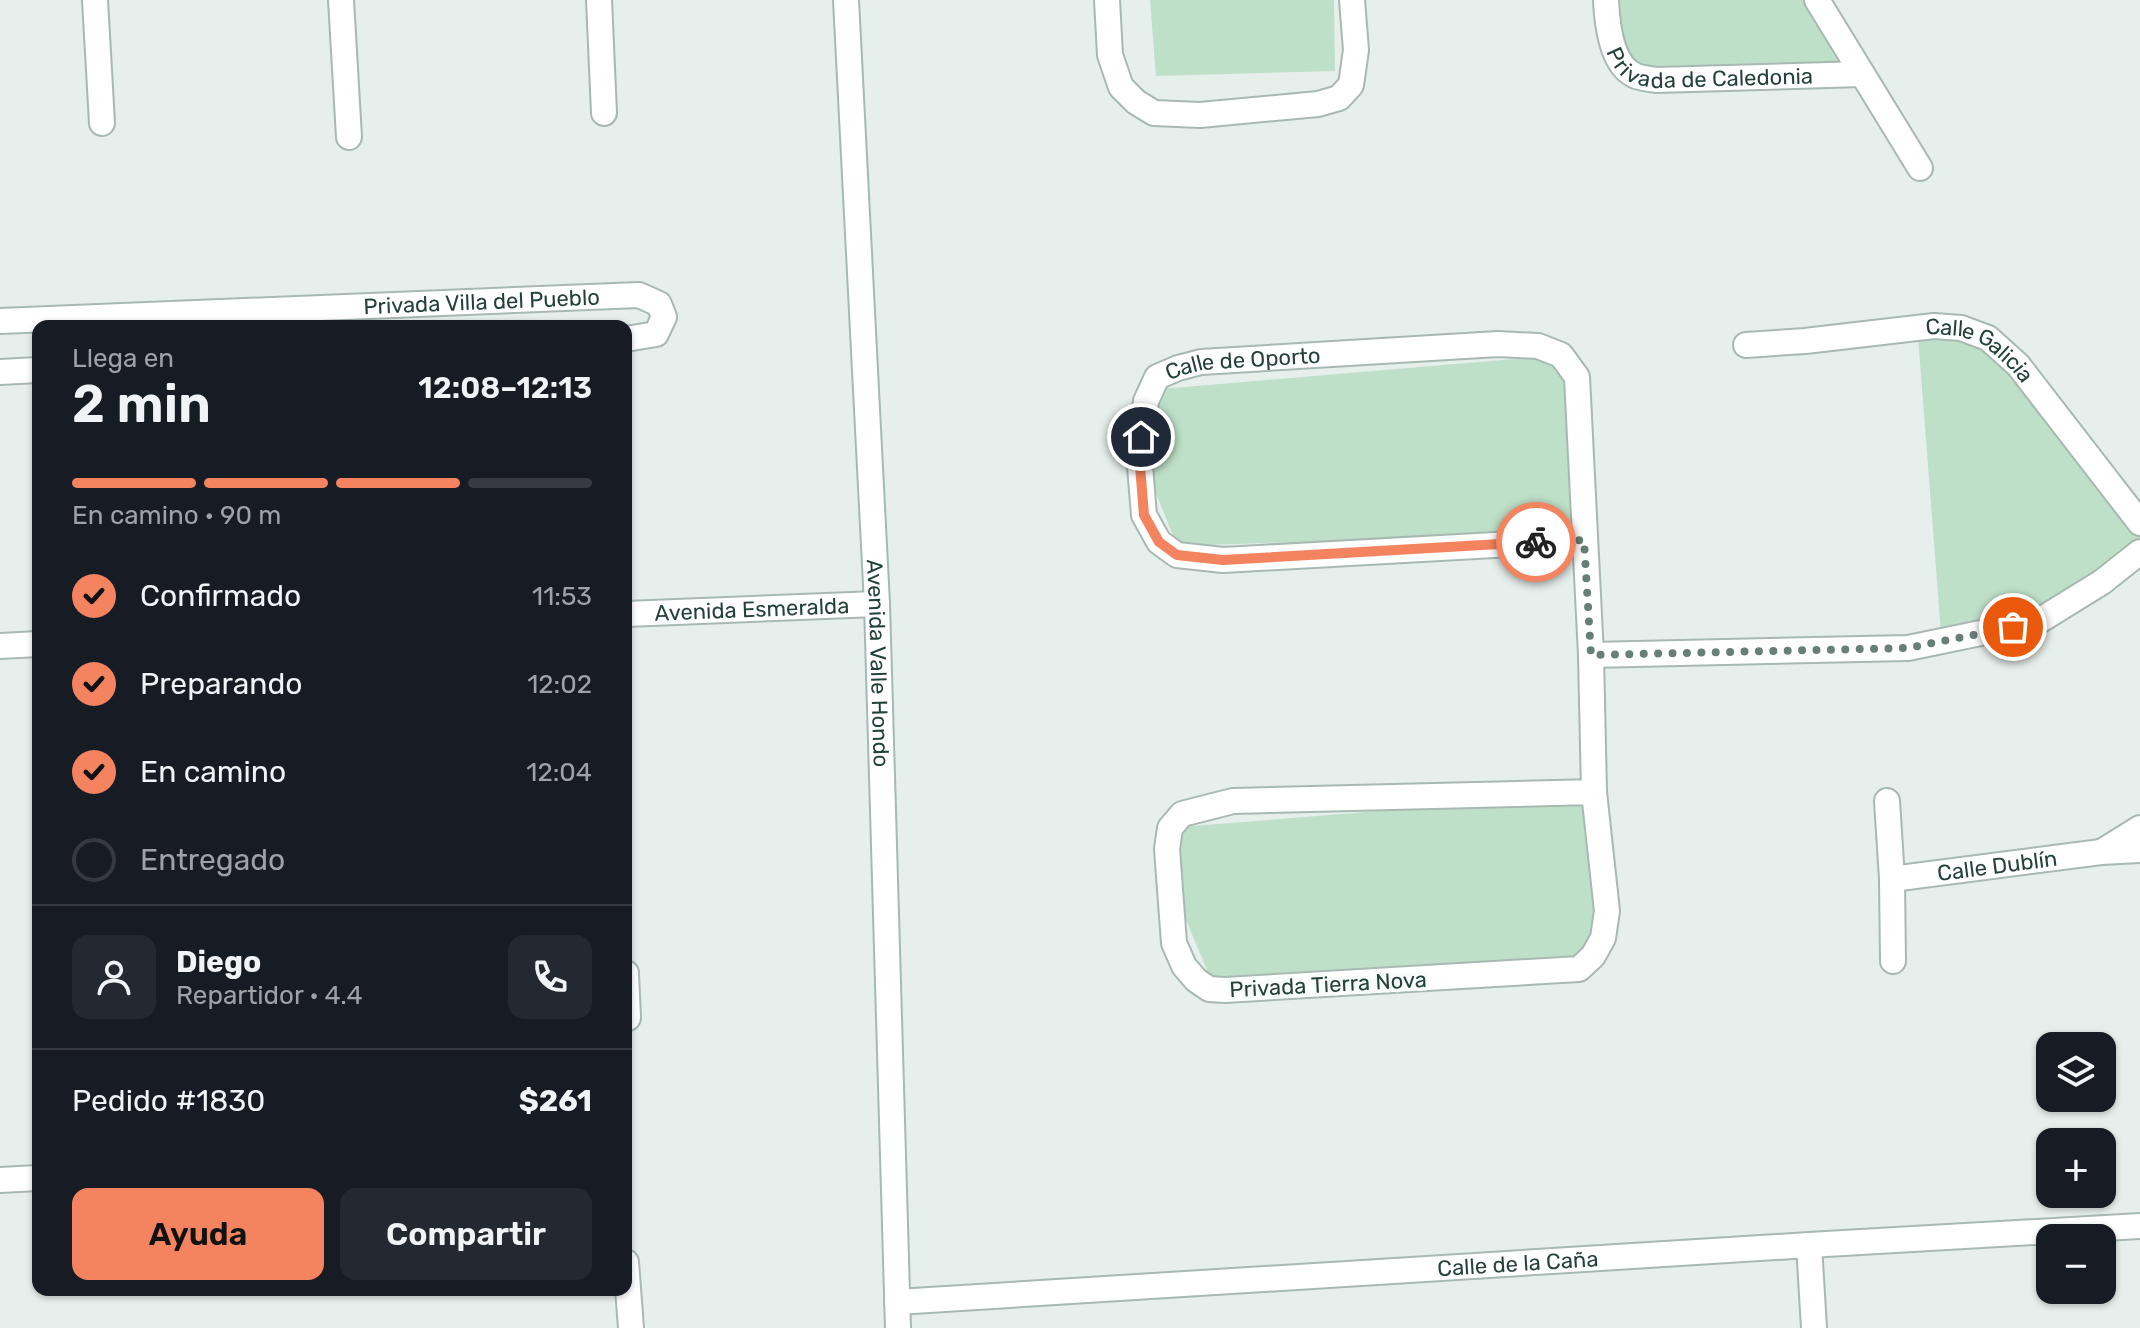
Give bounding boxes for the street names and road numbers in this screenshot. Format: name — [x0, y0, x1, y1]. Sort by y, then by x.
street label: Privada de Caledonia — [1601, 43, 1813, 94]
street label: Privada Villa del Pueblo — [363, 284, 600, 320]
street label: Calle Galicia — [1924, 312, 2039, 388]
street label: Calle de Oporto — [1161, 342, 1321, 386]
street label: Avenida Valle Hondo — [861, 559, 895, 768]
street label: Avenida Esmeralda — [654, 592, 850, 627]
street label: Calle Dublín — [1936, 845, 2059, 887]
street label: Privada Tierra Nova — [1229, 966, 1427, 1003]
street label: Calle de la Caña — [1436, 1245, 1599, 1282]

